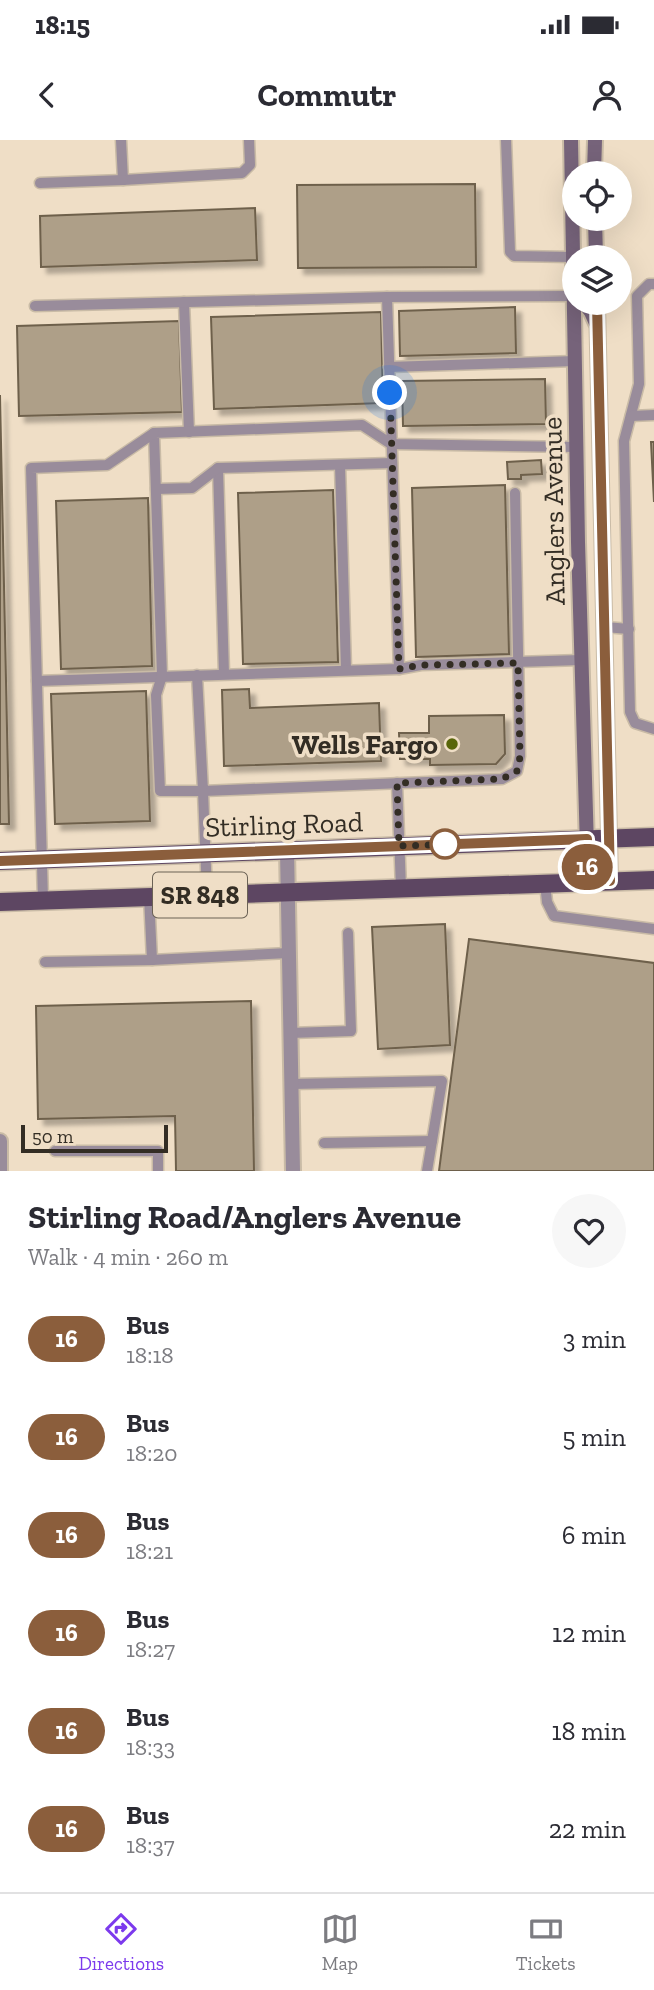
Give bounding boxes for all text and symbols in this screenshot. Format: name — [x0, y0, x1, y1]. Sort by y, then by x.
text: 18:15 — [35, 9, 90, 41]
icon: back — [28, 76, 66, 114]
text: Commutr — [258, 76, 396, 114]
icon: person — [588, 76, 626, 114]
map controls — [562, 161, 632, 315]
button: locate — [562, 161, 632, 231]
button: layers — [562, 245, 632, 315]
your location — [372, 375, 407, 410]
street label: Anglers Avenue — [535, 417, 572, 605]
place label: Wells Fargo — [292, 728, 438, 761]
marker: Wells Fargo — [444, 736, 460, 752]
street label: Stirling Road — [205, 805, 364, 844]
unlabelled marker — [430, 829, 460, 859]
line badge: 16 — [556, 844, 618, 890]
text: 16 — [576, 852, 598, 881]
road number: SR 848 — [153, 873, 247, 918]
scale bar — [21, 1122, 168, 1154]
text: 50 m — [32, 1125, 73, 1148]
button: heart — [552, 1194, 626, 1268]
text: Stirling Road/Anglers Avenue — [28, 1197, 461, 1236]
text: Walk · 4 min · 260 m — [28, 1243, 228, 1271]
text: Bus — [126, 1309, 169, 1341]
text: 3 min — [563, 1323, 626, 1355]
text: 16 — [55, 1324, 78, 1353]
text: 18:18 — [126, 1341, 174, 1369]
text: Bus — [126, 1407, 169, 1439]
text: 5 min — [562, 1421, 626, 1453]
text: 16 — [55, 1422, 78, 1451]
text: 18:20 — [126, 1439, 177, 1467]
text: Bus — [126, 1505, 169, 1537]
text: 6 min — [562, 1519, 626, 1551]
text: 16 — [55, 1520, 78, 1549]
text: 18:21 — [126, 1537, 173, 1565]
text: Bus — [126, 1603, 169, 1635]
text: 12 min — [552, 1617, 626, 1649]
text: 16 — [55, 1618, 78, 1647]
text: 18:27 — [126, 1635, 175, 1663]
text: Bus — [126, 1701, 169, 1733]
text: 18 min — [551, 1715, 626, 1747]
text: 16 — [55, 1716, 78, 1745]
text: 18:33 — [126, 1733, 175, 1761]
text: Bus — [126, 1799, 169, 1831]
text: 22 min — [549, 1813, 626, 1845]
text: 16 — [55, 1814, 78, 1843]
text: 18:37 — [126, 1831, 174, 1859]
tab: Directions — [78, 1910, 164, 1975]
tab: Map — [321, 1910, 359, 1975]
tab: Tickets — [516, 1910, 576, 1975]

